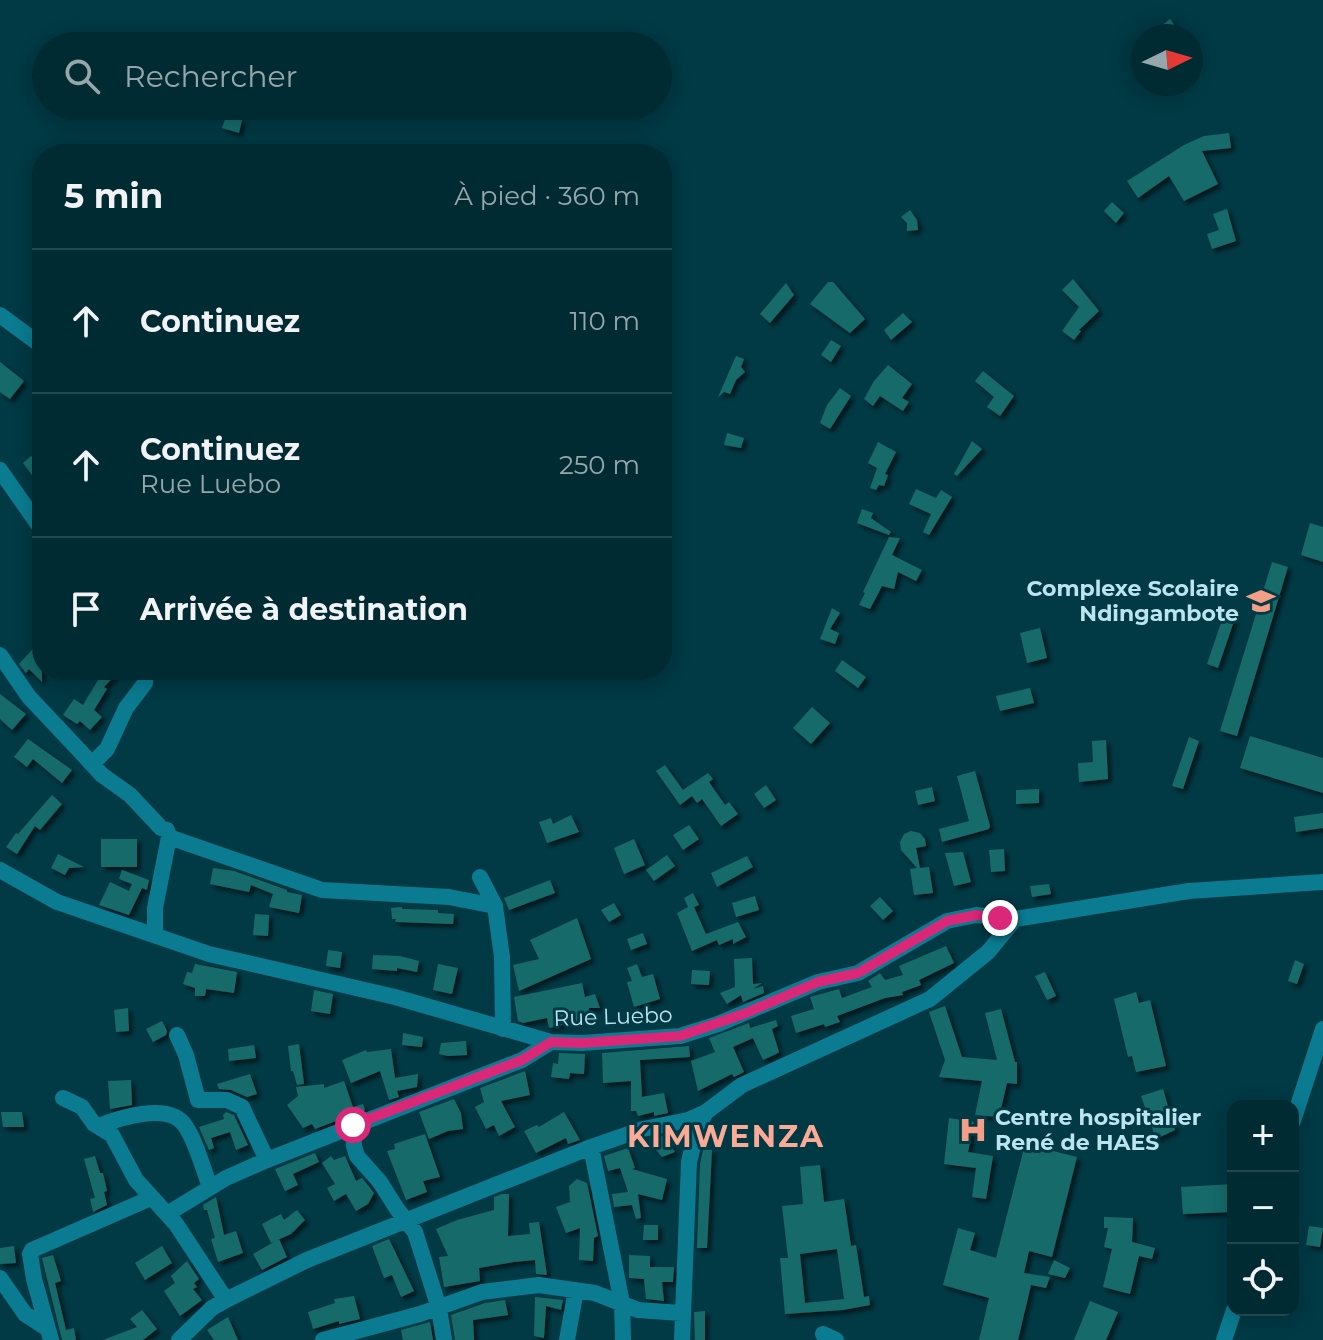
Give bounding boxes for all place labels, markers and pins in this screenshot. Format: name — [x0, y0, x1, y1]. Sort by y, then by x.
place label: Complexe Scolaire Ndingambote — [1026, 575, 1239, 627]
school or university icon: Complexe Scolaire Ndingambote — [1246, 586, 1276, 616]
place label: Centre hospitalier René de HAES — [995, 1104, 1201, 1156]
hospital icon: Centre hospitalier René de HAES — [958, 1115, 988, 1145]

